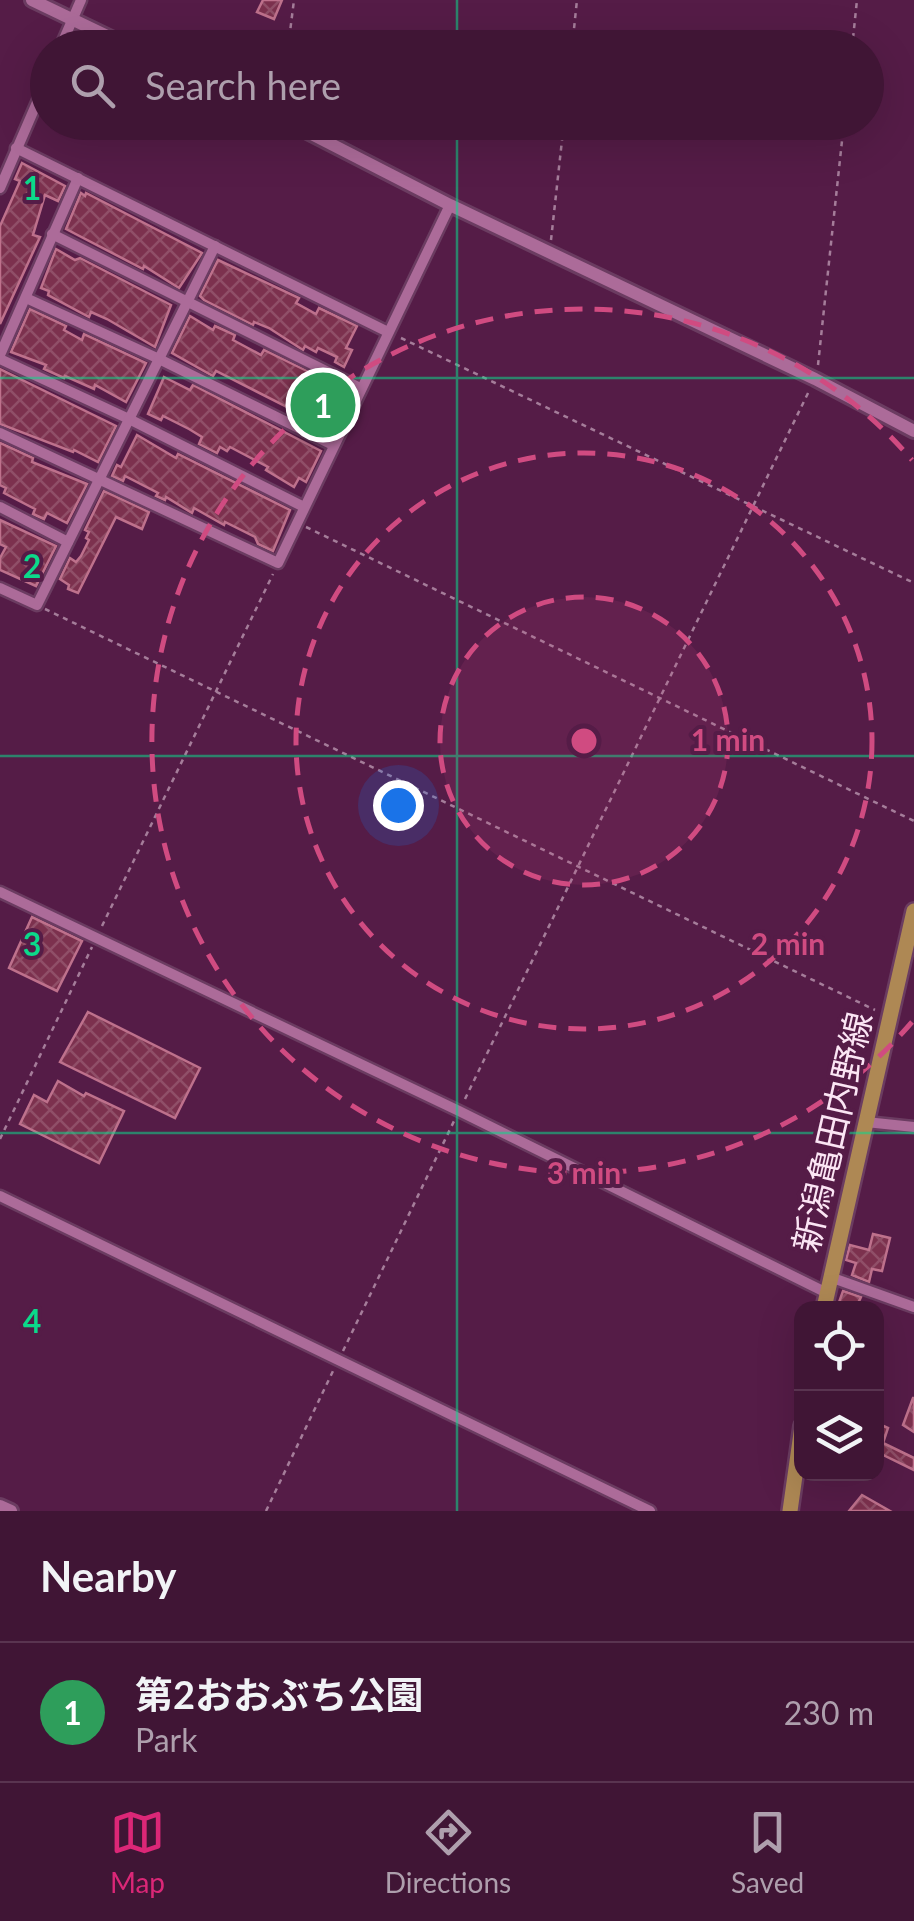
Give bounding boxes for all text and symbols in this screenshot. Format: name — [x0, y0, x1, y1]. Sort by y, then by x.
search box — [30, 30, 884, 140]
icon: search — [65, 58, 120, 113]
text: Search here — [145, 62, 341, 108]
text: 1 — [23, 168, 41, 207]
pin: 1 — [290, 368, 356, 442]
text: 2 — [23, 546, 41, 585]
text: 1 min — [691, 721, 765, 757]
centre of rings — [566, 723, 602, 759]
your location — [373, 780, 424, 831]
text: 3 — [23, 924, 41, 963]
text: 2 min — [751, 925, 825, 961]
street label: 新潟亀田内野線 — [783, 1007, 879, 1256]
text: 3 min — [547, 1154, 621, 1190]
text: 4 — [23, 1301, 41, 1340]
map controls — [794, 1301, 884, 1481]
button: locate — [794, 1301, 884, 1391]
button: layers — [794, 1391, 884, 1481]
text: Nearby — [40, 1551, 177, 1601]
text: 第2おおぶち公園 — [135, 1671, 423, 1717]
text: 1 — [63, 1693, 82, 1732]
text: 230 m — [784, 1693, 874, 1732]
text: Park — [135, 1720, 198, 1759]
tab: Map — [110, 1805, 165, 1899]
tab: Directions — [385, 1805, 511, 1899]
tab: Saved — [731, 1805, 804, 1899]

